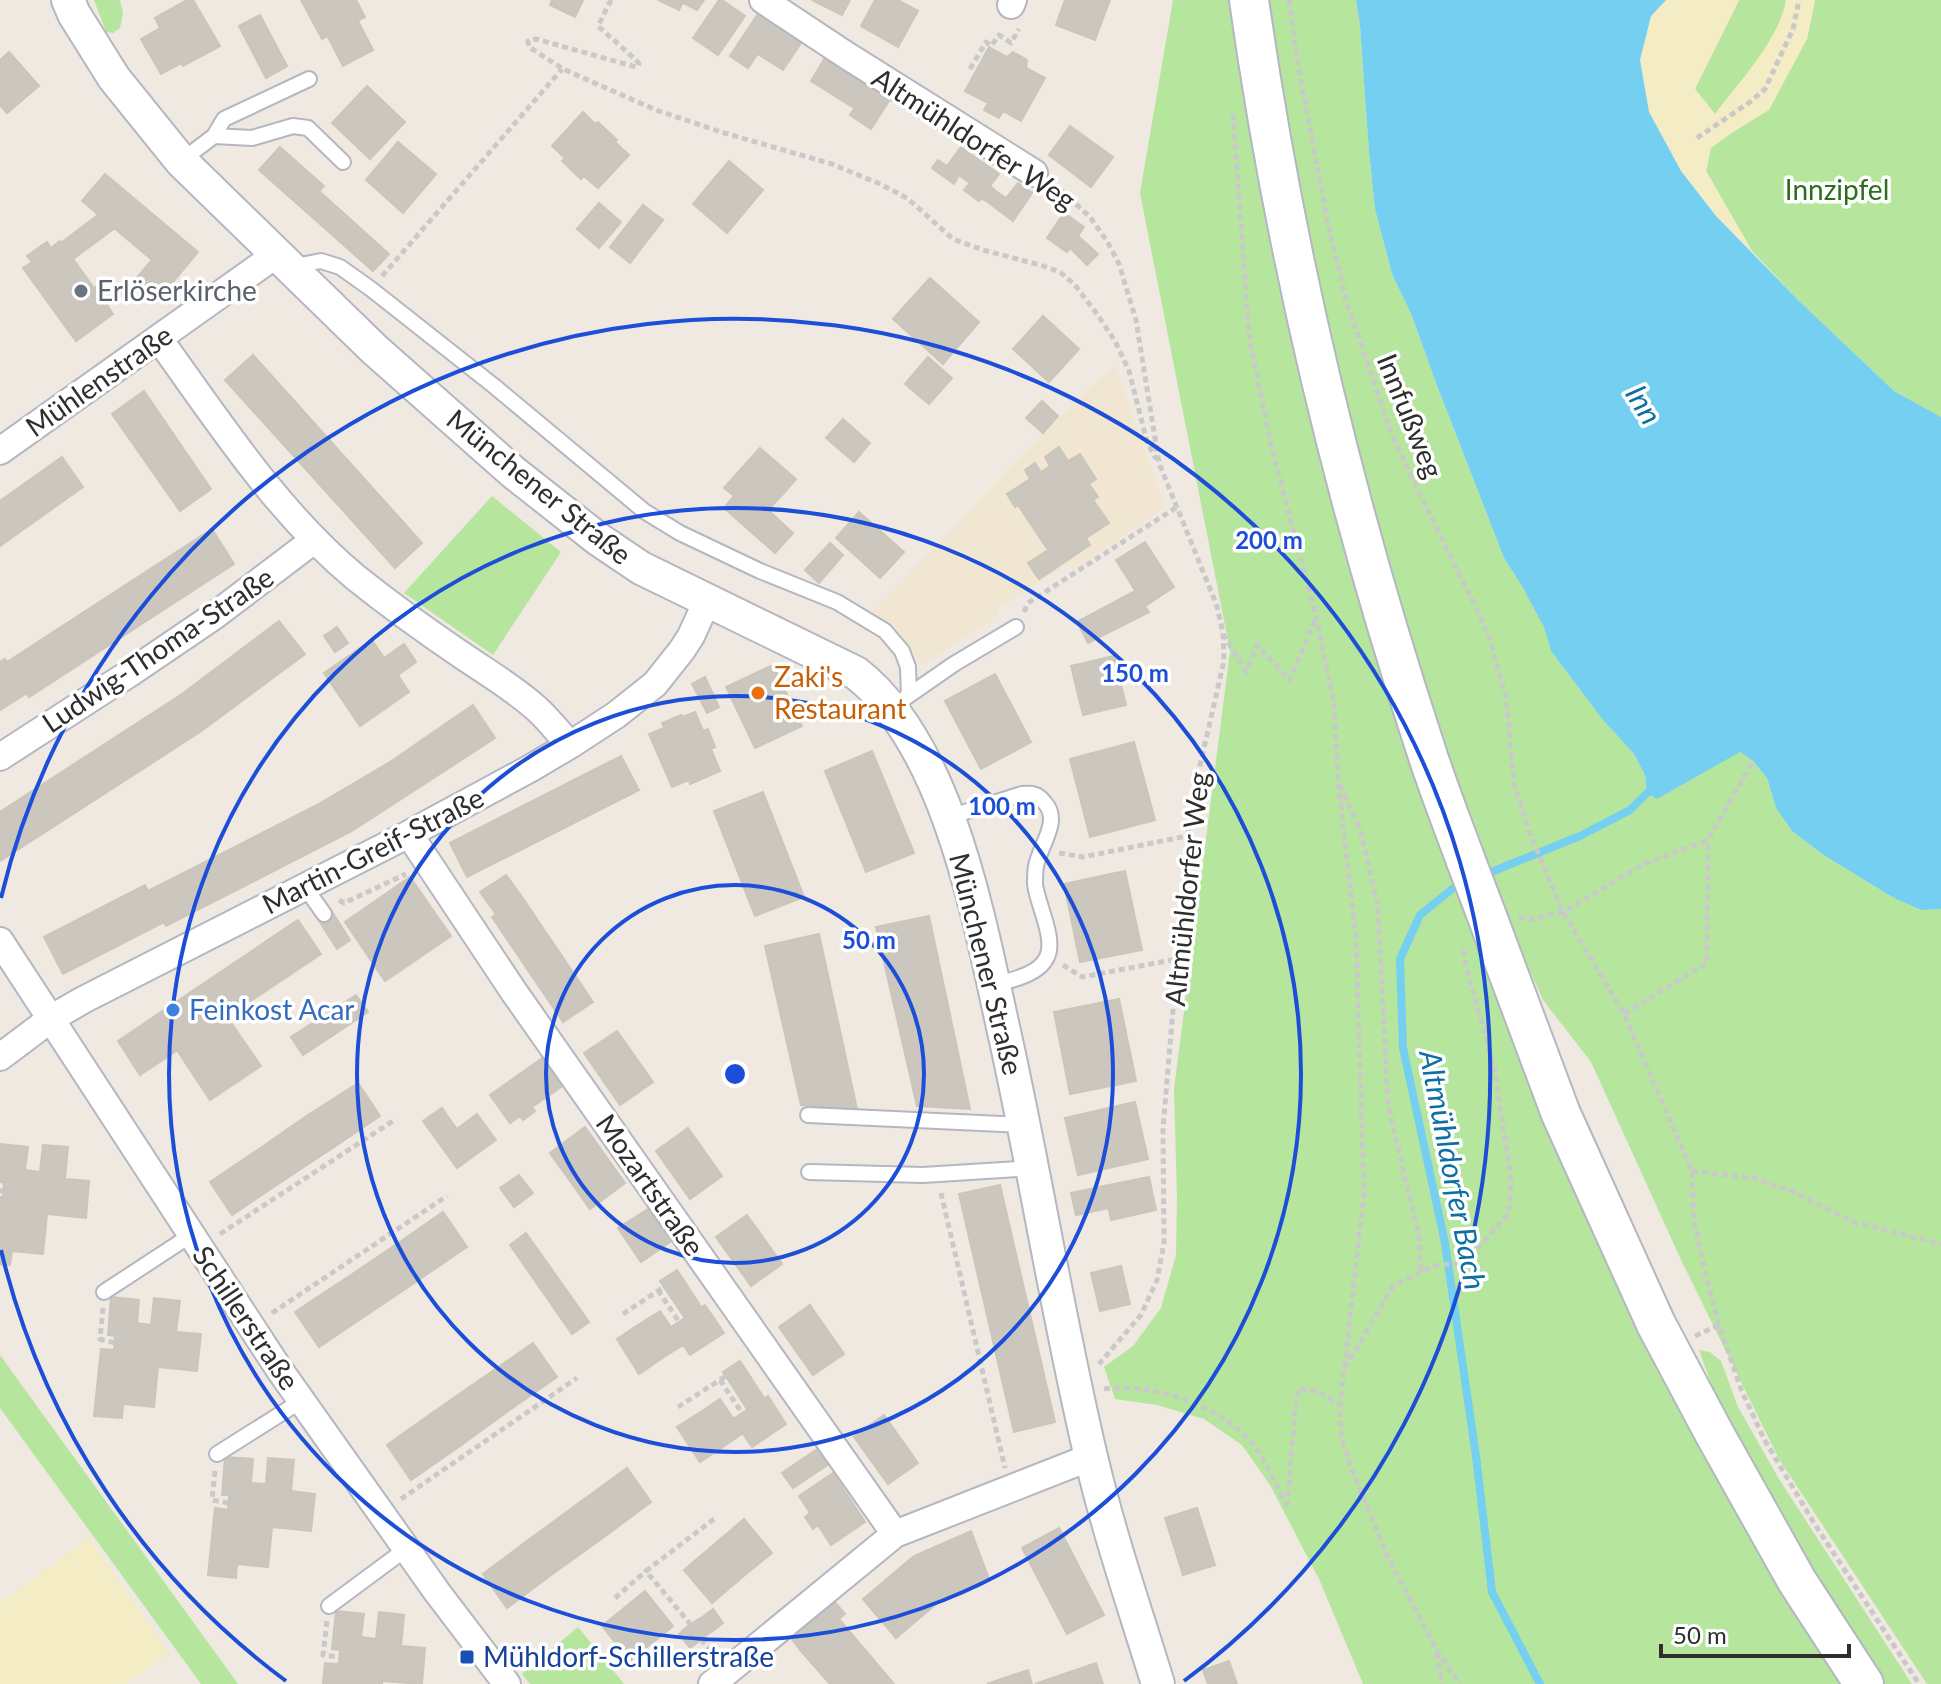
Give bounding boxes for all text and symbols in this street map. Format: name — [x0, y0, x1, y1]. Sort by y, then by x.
street label: Altmühldorfer Weg — [867, 60, 1083, 217]
park label: Innzipfel — [1785, 172, 1889, 206]
place label: Erlöserkirche — [97, 273, 257, 307]
marker: Erlöserkirche — [72, 282, 90, 300]
street label: Mühlenstraße — [19, 317, 178, 443]
street label: Innfußweg — [1371, 348, 1451, 483]
water label: Inn — [1619, 378, 1670, 430]
street label: Münchener Straße — [441, 401, 639, 571]
text: 200 m — [1235, 525, 1303, 554]
street label: Ludwig-Thoma-Straße — [35, 559, 279, 739]
text: 150 m — [1101, 658, 1169, 687]
place label: Zaki's Restaurant — [774, 659, 906, 725]
marker: Zaki's Restaurant — [749, 684, 767, 702]
street label: Altmühldorfer Weg — [1157, 770, 1215, 1008]
street label: Martin-Greif-Straße — [256, 780, 489, 921]
text: 100 m — [968, 791, 1036, 820]
street label: Münchener Straße — [943, 849, 1031, 1078]
text: 50 m — [842, 925, 896, 954]
place label: Feinkost Acar — [189, 992, 355, 1026]
marker: Feinkost Acar — [164, 1001, 182, 1019]
water label: Altmühldorfer Bach — [1413, 1046, 1495, 1292]
centre of rings — [721, 1060, 749, 1088]
street label: Mozartstraße — [590, 1107, 712, 1262]
street label: Schillerstraße — [186, 1239, 307, 1396]
scale bar — [1661, 1608, 1849, 1658]
text: 50 m — [1673, 1620, 1727, 1649]
place label: Mühldorf-Schillerstraße — [483, 1639, 774, 1673]
marker: Mühldorf-Schillerstraße — [458, 1648, 476, 1666]

